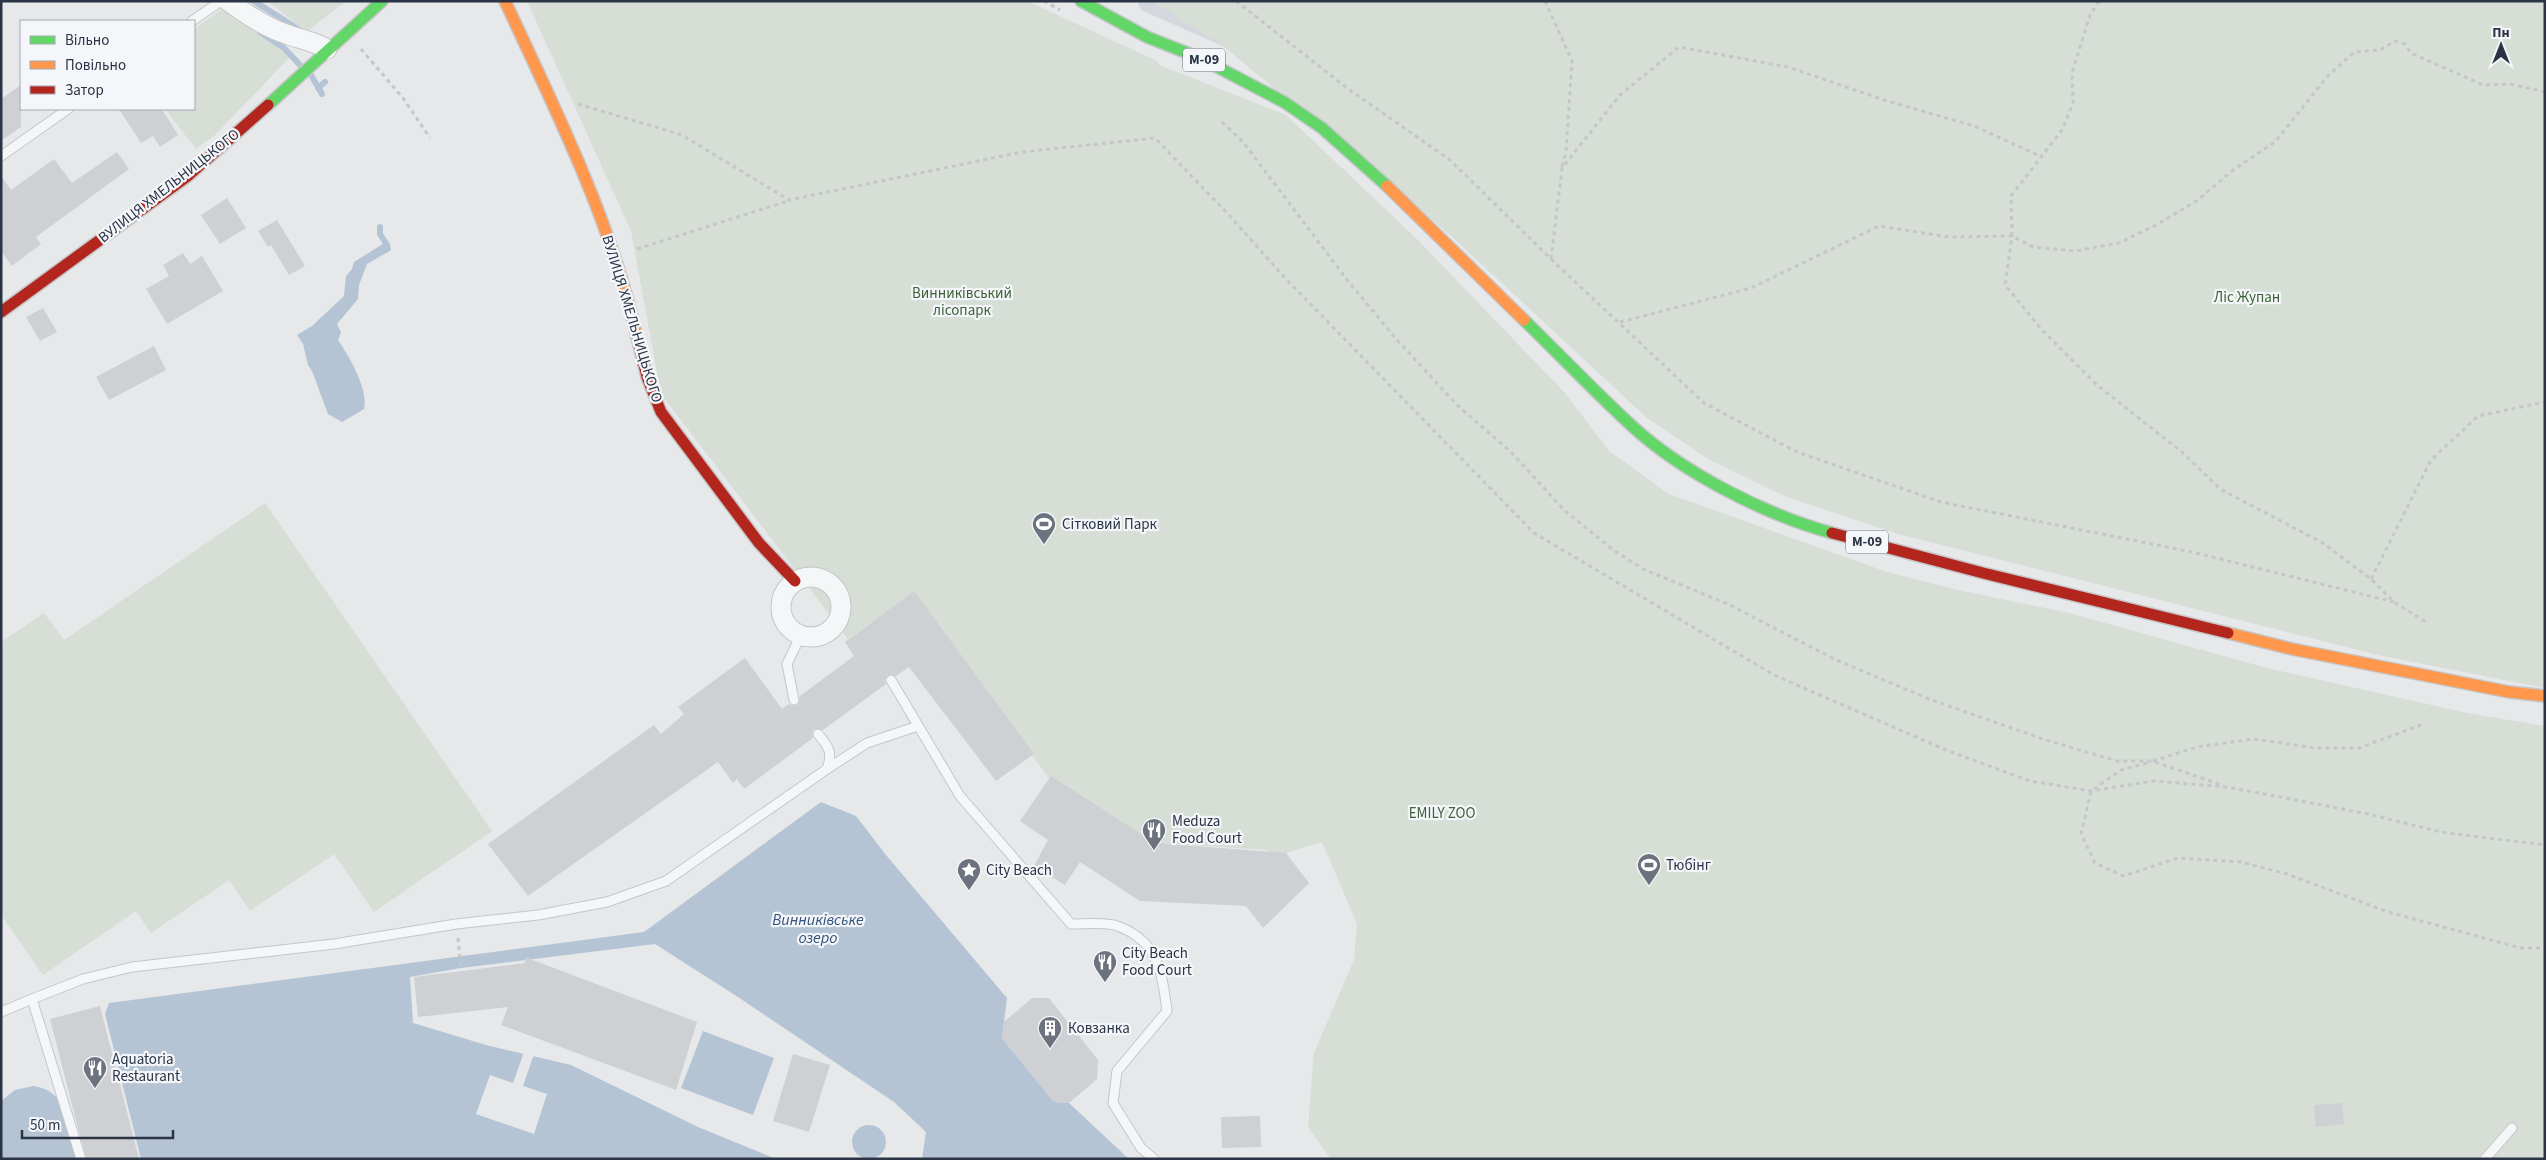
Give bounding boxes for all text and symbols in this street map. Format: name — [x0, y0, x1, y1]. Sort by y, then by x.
legend — [20, 20, 195, 110]
north arrow — [2476, 20, 2526, 70]
text: Пн — [2492, 23, 2510, 43]
text: Вільно — [65, 30, 109, 51]
road number: М-09 — [1183, 48, 1225, 72]
text: Повільно — [65, 55, 126, 76]
text: Затор — [65, 80, 104, 101]
street label: ВУЛИЦЯ ХМЕЛЬНИЦЬКОГО — [94, 124, 244, 248]
street label: ВУЛИЦЯ ХМЕЛЬНИЦЬКОГО — [596, 233, 668, 405]
park label: Винниківський лісопарк — [912, 283, 1012, 321]
park label: Ліс Жупан — [2214, 287, 2280, 308]
sports icon: Сітковий Парк — [1031, 511, 1057, 545]
place label: Сітковий Парк — [1062, 514, 1158, 535]
road number: М-09 — [1846, 530, 1888, 554]
park label: EMILY ZOO — [1409, 803, 1475, 824]
place label: Meduza Food Court — [1172, 811, 1242, 849]
restaurant icon: Meduza Food Court — [1141, 817, 1167, 851]
sports icon: Тюбінг — [1636, 852, 1662, 886]
place label: Тюбінг — [1666, 855, 1711, 876]
place icon: City Beach — [956, 857, 982, 891]
place label: City Beach — [986, 860, 1052, 881]
water label: Винниківське озеро — [772, 909, 864, 949]
place label: City Beach Food Court — [1122, 943, 1192, 981]
restaurant icon: City Beach Food Court — [1092, 949, 1118, 983]
building icon: Ковзанка — [1037, 1015, 1063, 1049]
place label: Ковзанка — [1068, 1018, 1130, 1039]
place label: Aquatoria Restaurant — [112, 1049, 180, 1087]
restaurant icon: Aquatoria Restaurant — [82, 1055, 108, 1089]
scale bar — [22, 1108, 174, 1140]
text: 50 m — [30, 1115, 60, 1136]

